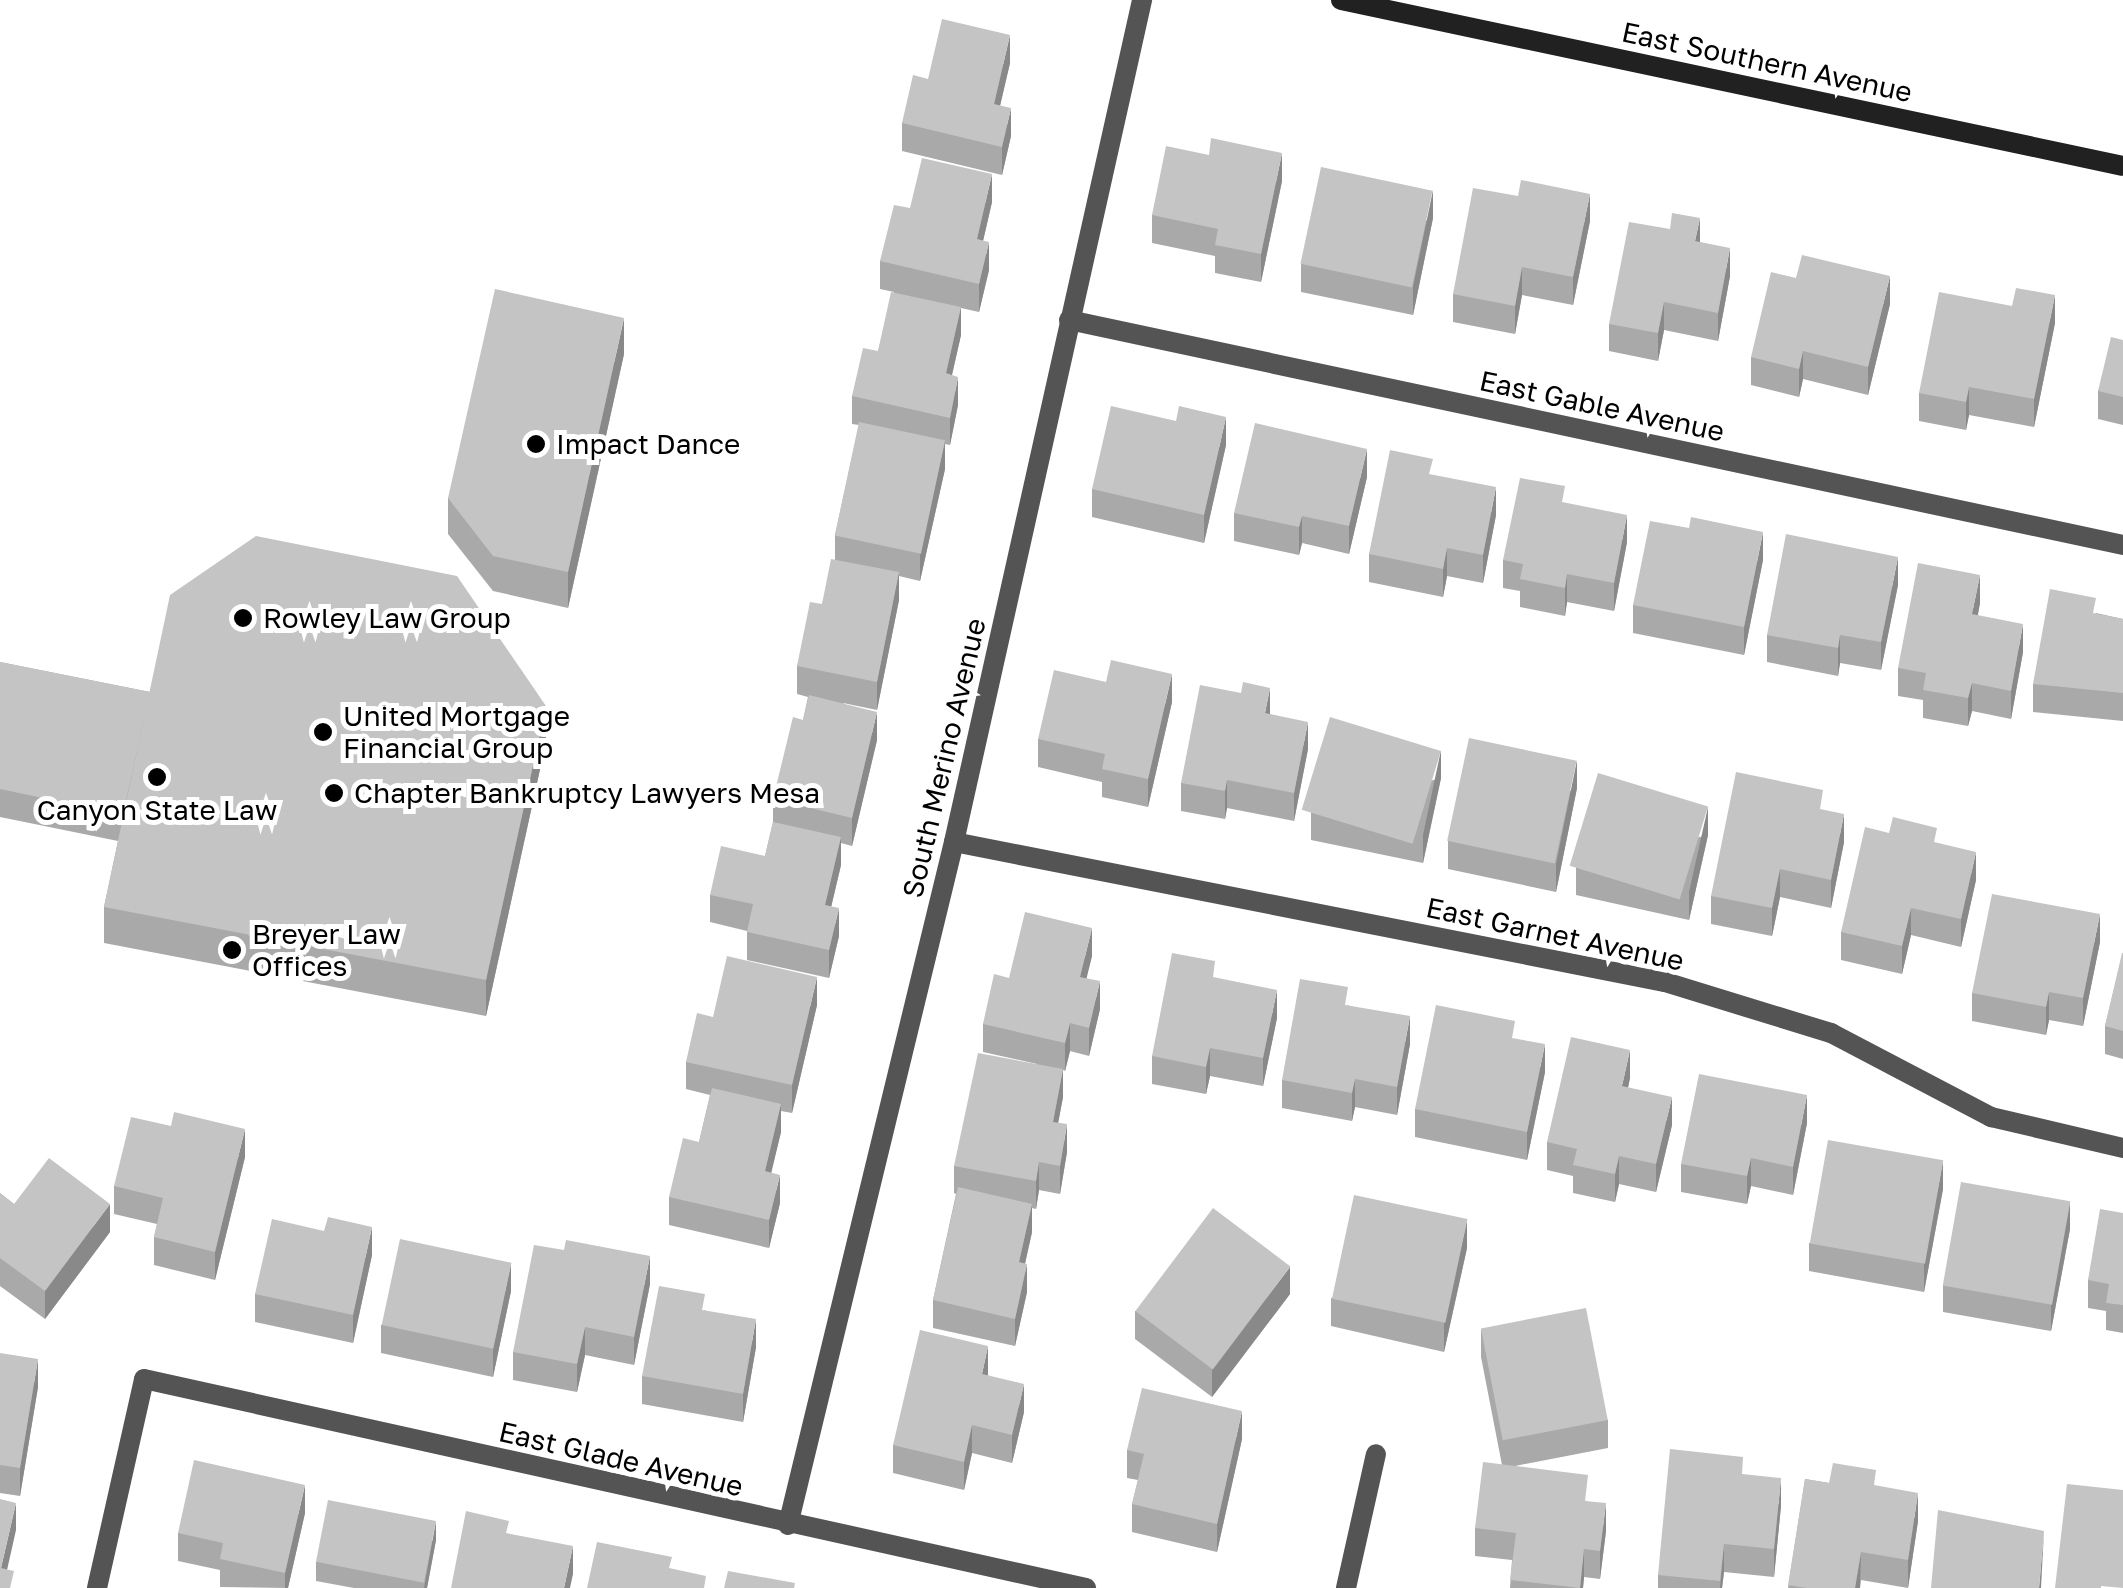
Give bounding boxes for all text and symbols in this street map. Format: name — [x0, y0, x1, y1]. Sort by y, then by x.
street label: East Southern Avenue — [1619, 15, 1915, 109]
street label: East Gable Avenue — [1477, 364, 1727, 448]
place label: Impact Dance — [556, 427, 740, 461]
marker: Impact Dance — [525, 433, 547, 455]
place label: Rowley Law Group — [263, 601, 511, 635]
marker: Rowley Law Group — [232, 607, 254, 629]
street label: South Merino Avenue — [895, 615, 993, 901]
place label: United Mortgage Financial Group — [343, 699, 570, 765]
marker: United Mortgage Financial Group — [312, 721, 334, 743]
marker: Canyon State Law — [146, 766, 168, 788]
place label: Chapter Bankruptcy Lawyers Mesa — [354, 776, 820, 810]
marker: Chapter Bankruptcy Lawyers Mesa — [323, 782, 345, 804]
place label: Canyon State Law — [37, 793, 277, 827]
street label: East Garnet Avenue — [1423, 890, 1687, 978]
place label: Breyer Law Offices — [252, 917, 401, 983]
marker: Breyer Law Offices — [221, 939, 243, 961]
street label: East Glade Avenue — [496, 1415, 746, 1503]

